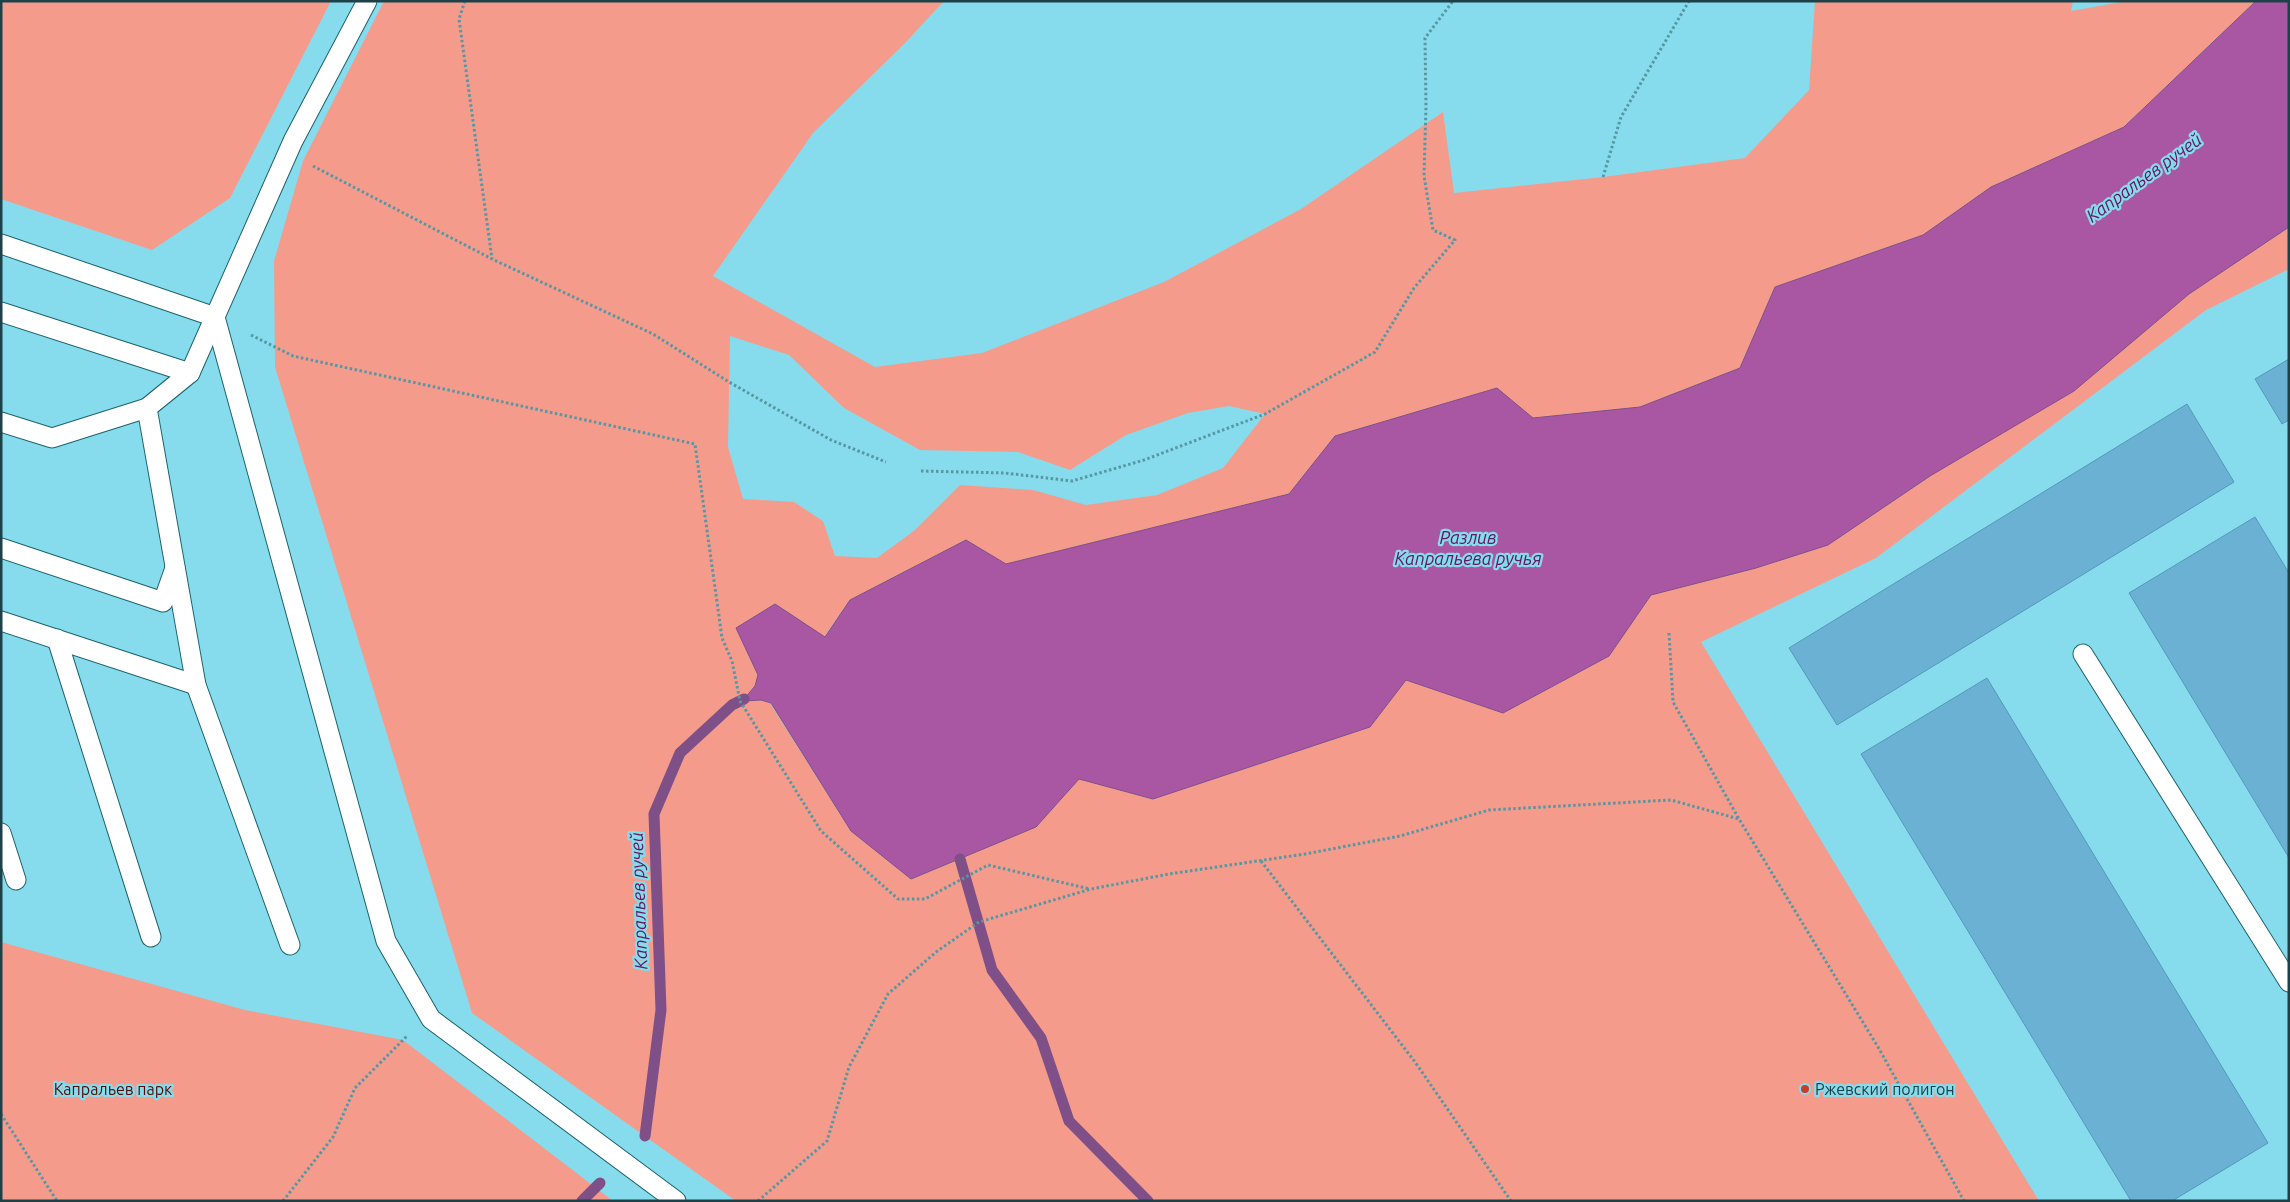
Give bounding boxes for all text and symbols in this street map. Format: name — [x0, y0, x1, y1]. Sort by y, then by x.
water label: Капральев ручей — [2082, 129, 2205, 226]
water label: Разлив Капральева ручья — [1395, 527, 1541, 568]
water label: Капральев ручей — [626, 832, 650, 970]
park label: Капральев парк — [54, 1080, 172, 1098]
place label: Ржевский полигон — [1815, 1080, 1955, 1098]
marker: Ржевский полигон — [1799, 1083, 1811, 1095]

